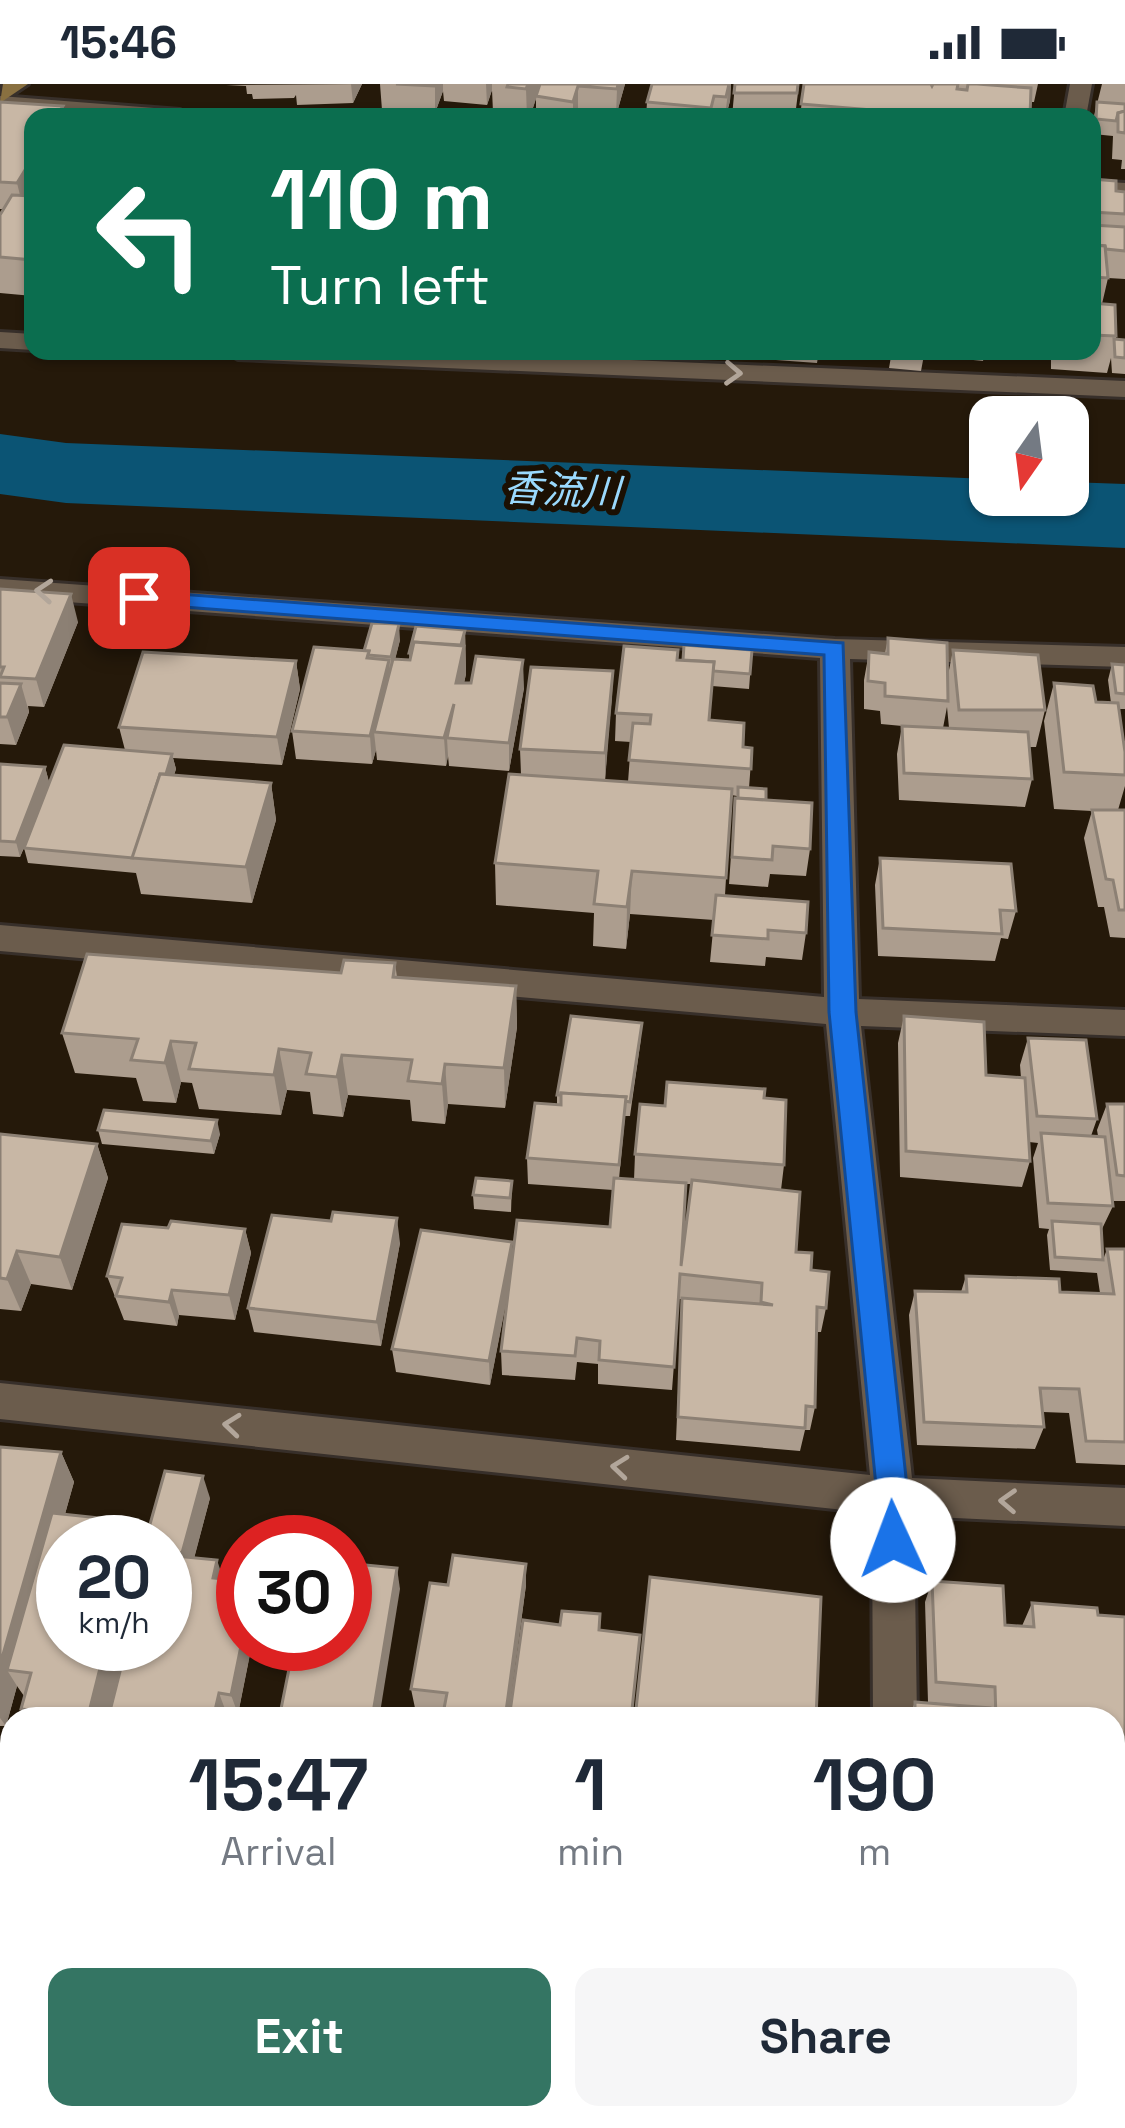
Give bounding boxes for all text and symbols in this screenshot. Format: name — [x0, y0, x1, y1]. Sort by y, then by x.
text: 15:46 — [60, 14, 177, 71]
text: 110 m — [270, 146, 493, 254]
icon: left — [72, 156, 228, 312]
text: Turn left — [270, 251, 490, 320]
one-way arrow — [724, 360, 743, 386]
north arrow — [969, 396, 1089, 516]
map controls — [969, 396, 1089, 516]
water label: 香流川 — [502, 462, 626, 518]
pin — [88, 547, 190, 649]
icon: arrive — [106, 565, 172, 631]
one-way arrow — [34, 578, 53, 604]
one-way arrow — [222, 1413, 242, 1439]
one-way arrow — [610, 1454, 630, 1480]
position arrow — [830, 1477, 956, 1603]
one-way arrow — [998, 1488, 1017, 1514]
speed limit sign: 30 — [216, 1515, 372, 1671]
text: 20 — [77, 1539, 151, 1616]
text: km/h — [78, 1603, 150, 1642]
text: 15:47 — [189, 1739, 368, 1831]
text: 1 — [574, 1739, 607, 1831]
text: 190 — [813, 1739, 936, 1831]
text: Arrival — [221, 1827, 336, 1876]
text: min — [557, 1827, 624, 1876]
text: m — [858, 1827, 891, 1876]
button: Exit — [48, 1968, 551, 2106]
button: Share — [575, 1968, 1077, 2106]

